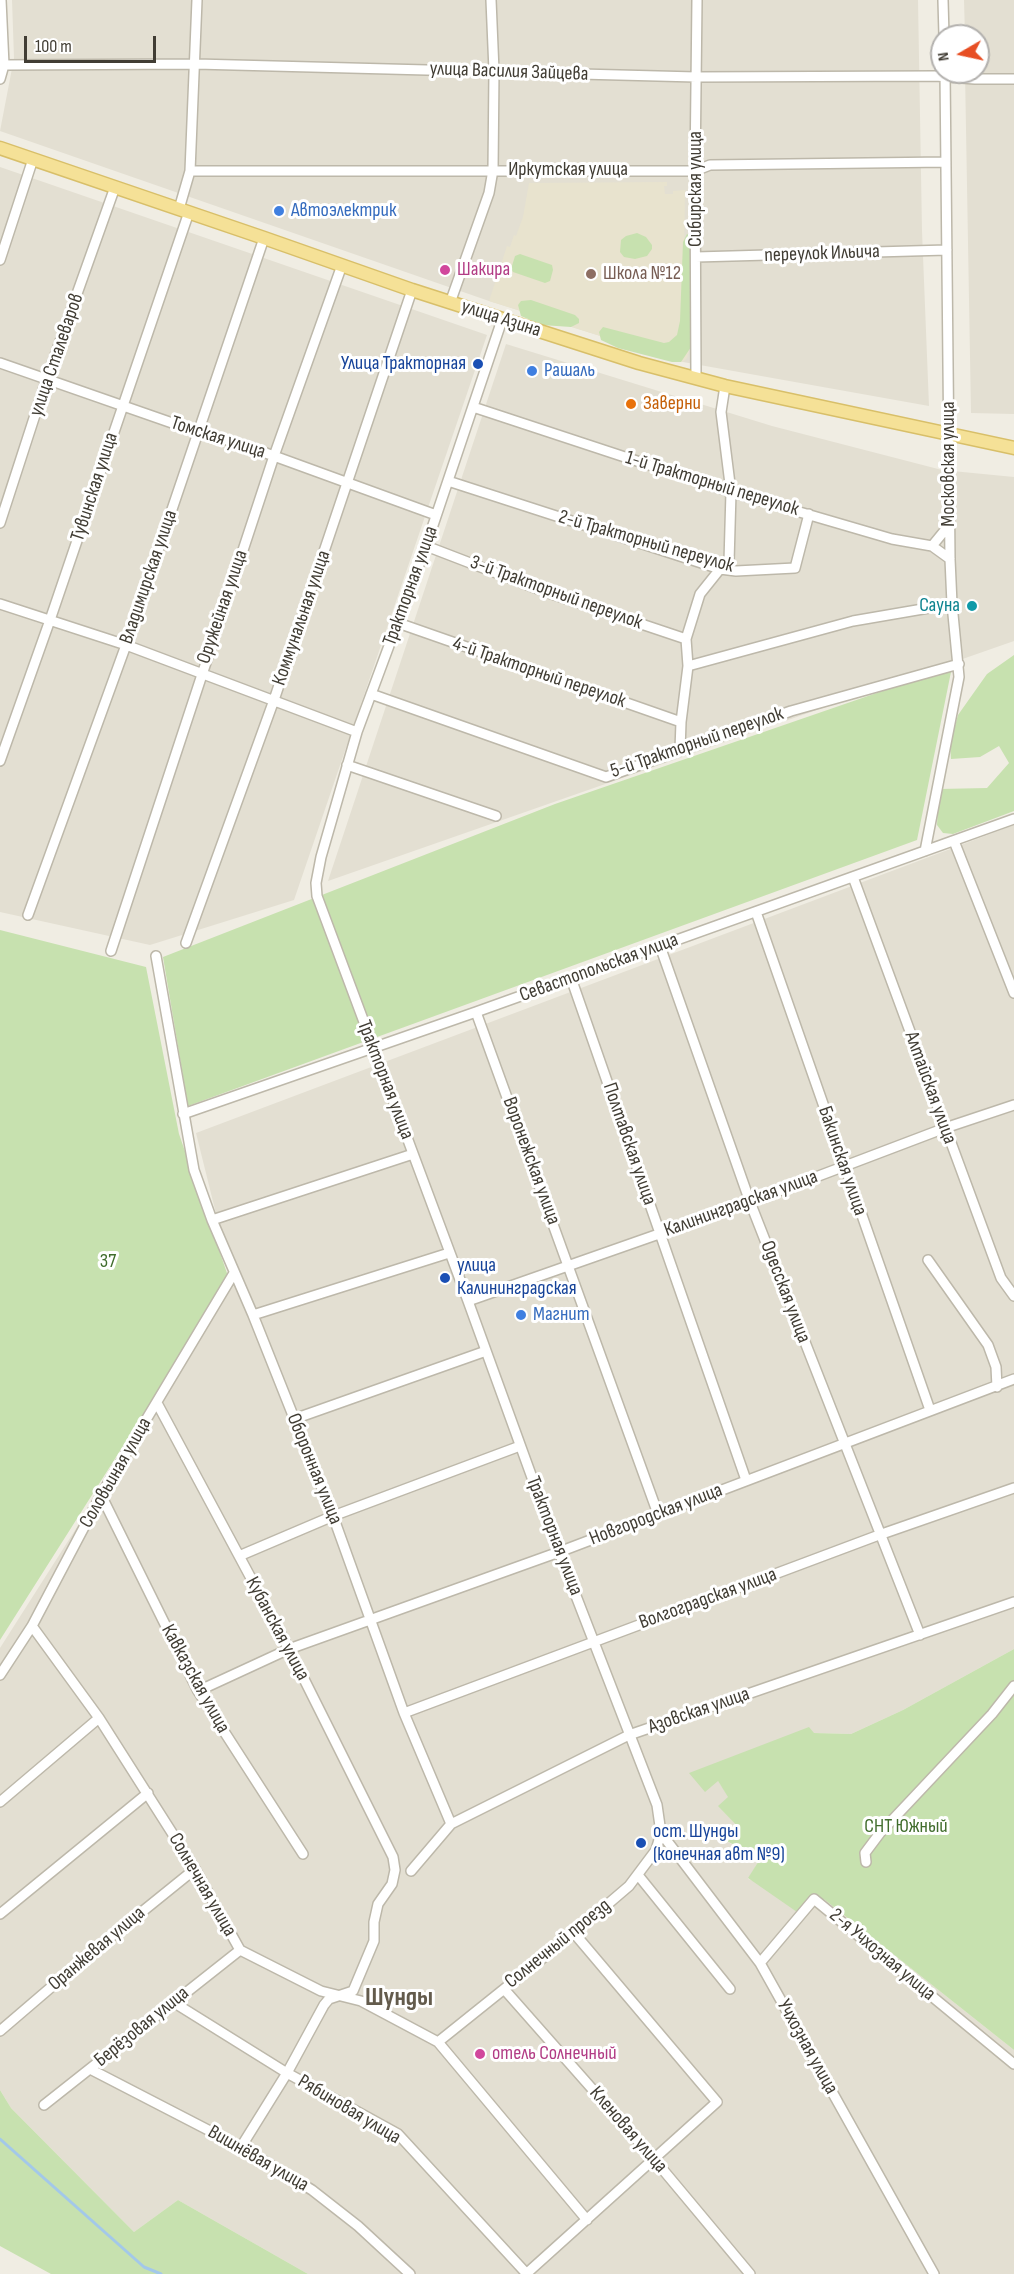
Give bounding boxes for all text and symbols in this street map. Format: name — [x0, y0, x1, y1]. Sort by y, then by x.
scale bar — [27, 24, 159, 62]
north arrow — [930, 24, 990, 84]
text: 100 m — [35, 36, 72, 57]
text: N — [934, 51, 954, 62]
street label: улица Василия Зайцева — [429, 57, 589, 87]
street label: Сибирская улица — [684, 131, 708, 247]
street label: Иркутская улица — [508, 158, 628, 182]
place label: Автоэлектрик — [291, 199, 396, 223]
marker: Автоэлектрик — [272, 204, 286, 218]
street label: переулок Ильича — [764, 240, 880, 268]
place label: Шакира — [457, 258, 510, 282]
place label: Школа №12 — [603, 262, 681, 286]
marker: Шакира — [438, 263, 452, 277]
marker: Школа №12 — [584, 267, 598, 281]
street label: улица Сталеваров — [25, 290, 89, 420]
street label: улица Азина — [458, 295, 544, 343]
place label: Улица Тракторная — [341, 352, 466, 376]
marker: Улица Тракторная — [471, 357, 485, 371]
place label: Рашаль — [544, 359, 595, 383]
marker: Рашаль — [525, 364, 539, 378]
place label: Заверни — [643, 392, 701, 416]
marker: Заверни — [624, 397, 638, 411]
street label: Московская улица — [937, 401, 961, 527]
street label: Томская улица — [168, 411, 268, 465]
street label: Тувинская улица — [66, 430, 124, 544]
street label: 1-й Тракторный переулок — [622, 446, 802, 522]
street label: 2-й Тракторный переулок — [555, 505, 737, 579]
street label: Владимирская улица — [115, 507, 183, 647]
street label: Тракторная улица — [378, 523, 444, 649]
street label: Оружейная улица — [192, 547, 254, 667]
street label: Коммунальная улица — [268, 547, 336, 689]
street label: 3-й Тракторный переулок — [467, 551, 645, 635]
place label: Сауна — [919, 594, 960, 618]
marker: Сауна — [965, 599, 979, 613]
street label: 4-й Тракторный переулок — [449, 632, 629, 714]
street label: 5-й Тракторный переулок — [607, 702, 787, 784]
street label: Севастопольская улица — [516, 928, 682, 1008]
street label: Тракторная улица — [351, 1017, 419, 1143]
street label: Алтайская улица — [899, 1029, 961, 1147]
street label: Полтавская улица — [597, 1080, 661, 1208]
street label: Воронежская улица — [497, 1094, 565, 1228]
street label: Бакинская улица — [812, 1103, 872, 1219]
street label: Калининградская улица — [661, 1165, 821, 1243]
street label: Одесская улица — [755, 1238, 815, 1346]
park label: 37 — [100, 1250, 116, 1274]
place label: улица Калининградская — [457, 1254, 577, 1301]
marker: улица Калининградская — [438, 1271, 452, 1285]
place label: Магнит — [533, 1303, 590, 1327]
marker: Магнит — [514, 1308, 528, 1322]
street label: Оборонная улица — [281, 1410, 347, 1528]
street label: Соловьиная улица — [75, 1413, 157, 1533]
street label: Тракторная улица — [520, 1473, 588, 1599]
street label: Новгородская улица — [586, 1479, 726, 1551]
street label: Волгоградская улица — [636, 1563, 780, 1635]
street label: Кубанская улица — [240, 1573, 314, 1685]
street label: Кавказская улица — [155, 1620, 235, 1738]
street label: Азовская улица — [645, 1682, 753, 1740]
park label: СНТ Южный — [864, 1815, 948, 1839]
place label: ост. Шунды (конечная авт №9) — [653, 1820, 785, 1867]
street label: Солнечная улица — [163, 1829, 241, 1941]
marker: ост. Шунды (конечная авт №9) — [634, 1836, 648, 1850]
street label: Солнечный проезд — [500, 1894, 616, 1994]
street label: Оранжевая улица — [44, 1902, 150, 1996]
street label: 2-я Учхозная улица — [824, 1904, 940, 2006]
street label: Берёзовая улица — [90, 1982, 194, 2072]
district label: Шунды — [365, 1982, 433, 2014]
street label: Учхозная улица — [771, 1995, 843, 2099]
place label: отель Солнечный — [492, 2042, 617, 2066]
marker: отель Солнечный — [473, 2047, 487, 2061]
street label: Рябиновая улица — [293, 2070, 405, 2150]
street label: Кленовая улица — [584, 2082, 672, 2178]
street label: Вишнёвая улица — [203, 2121, 313, 2197]

